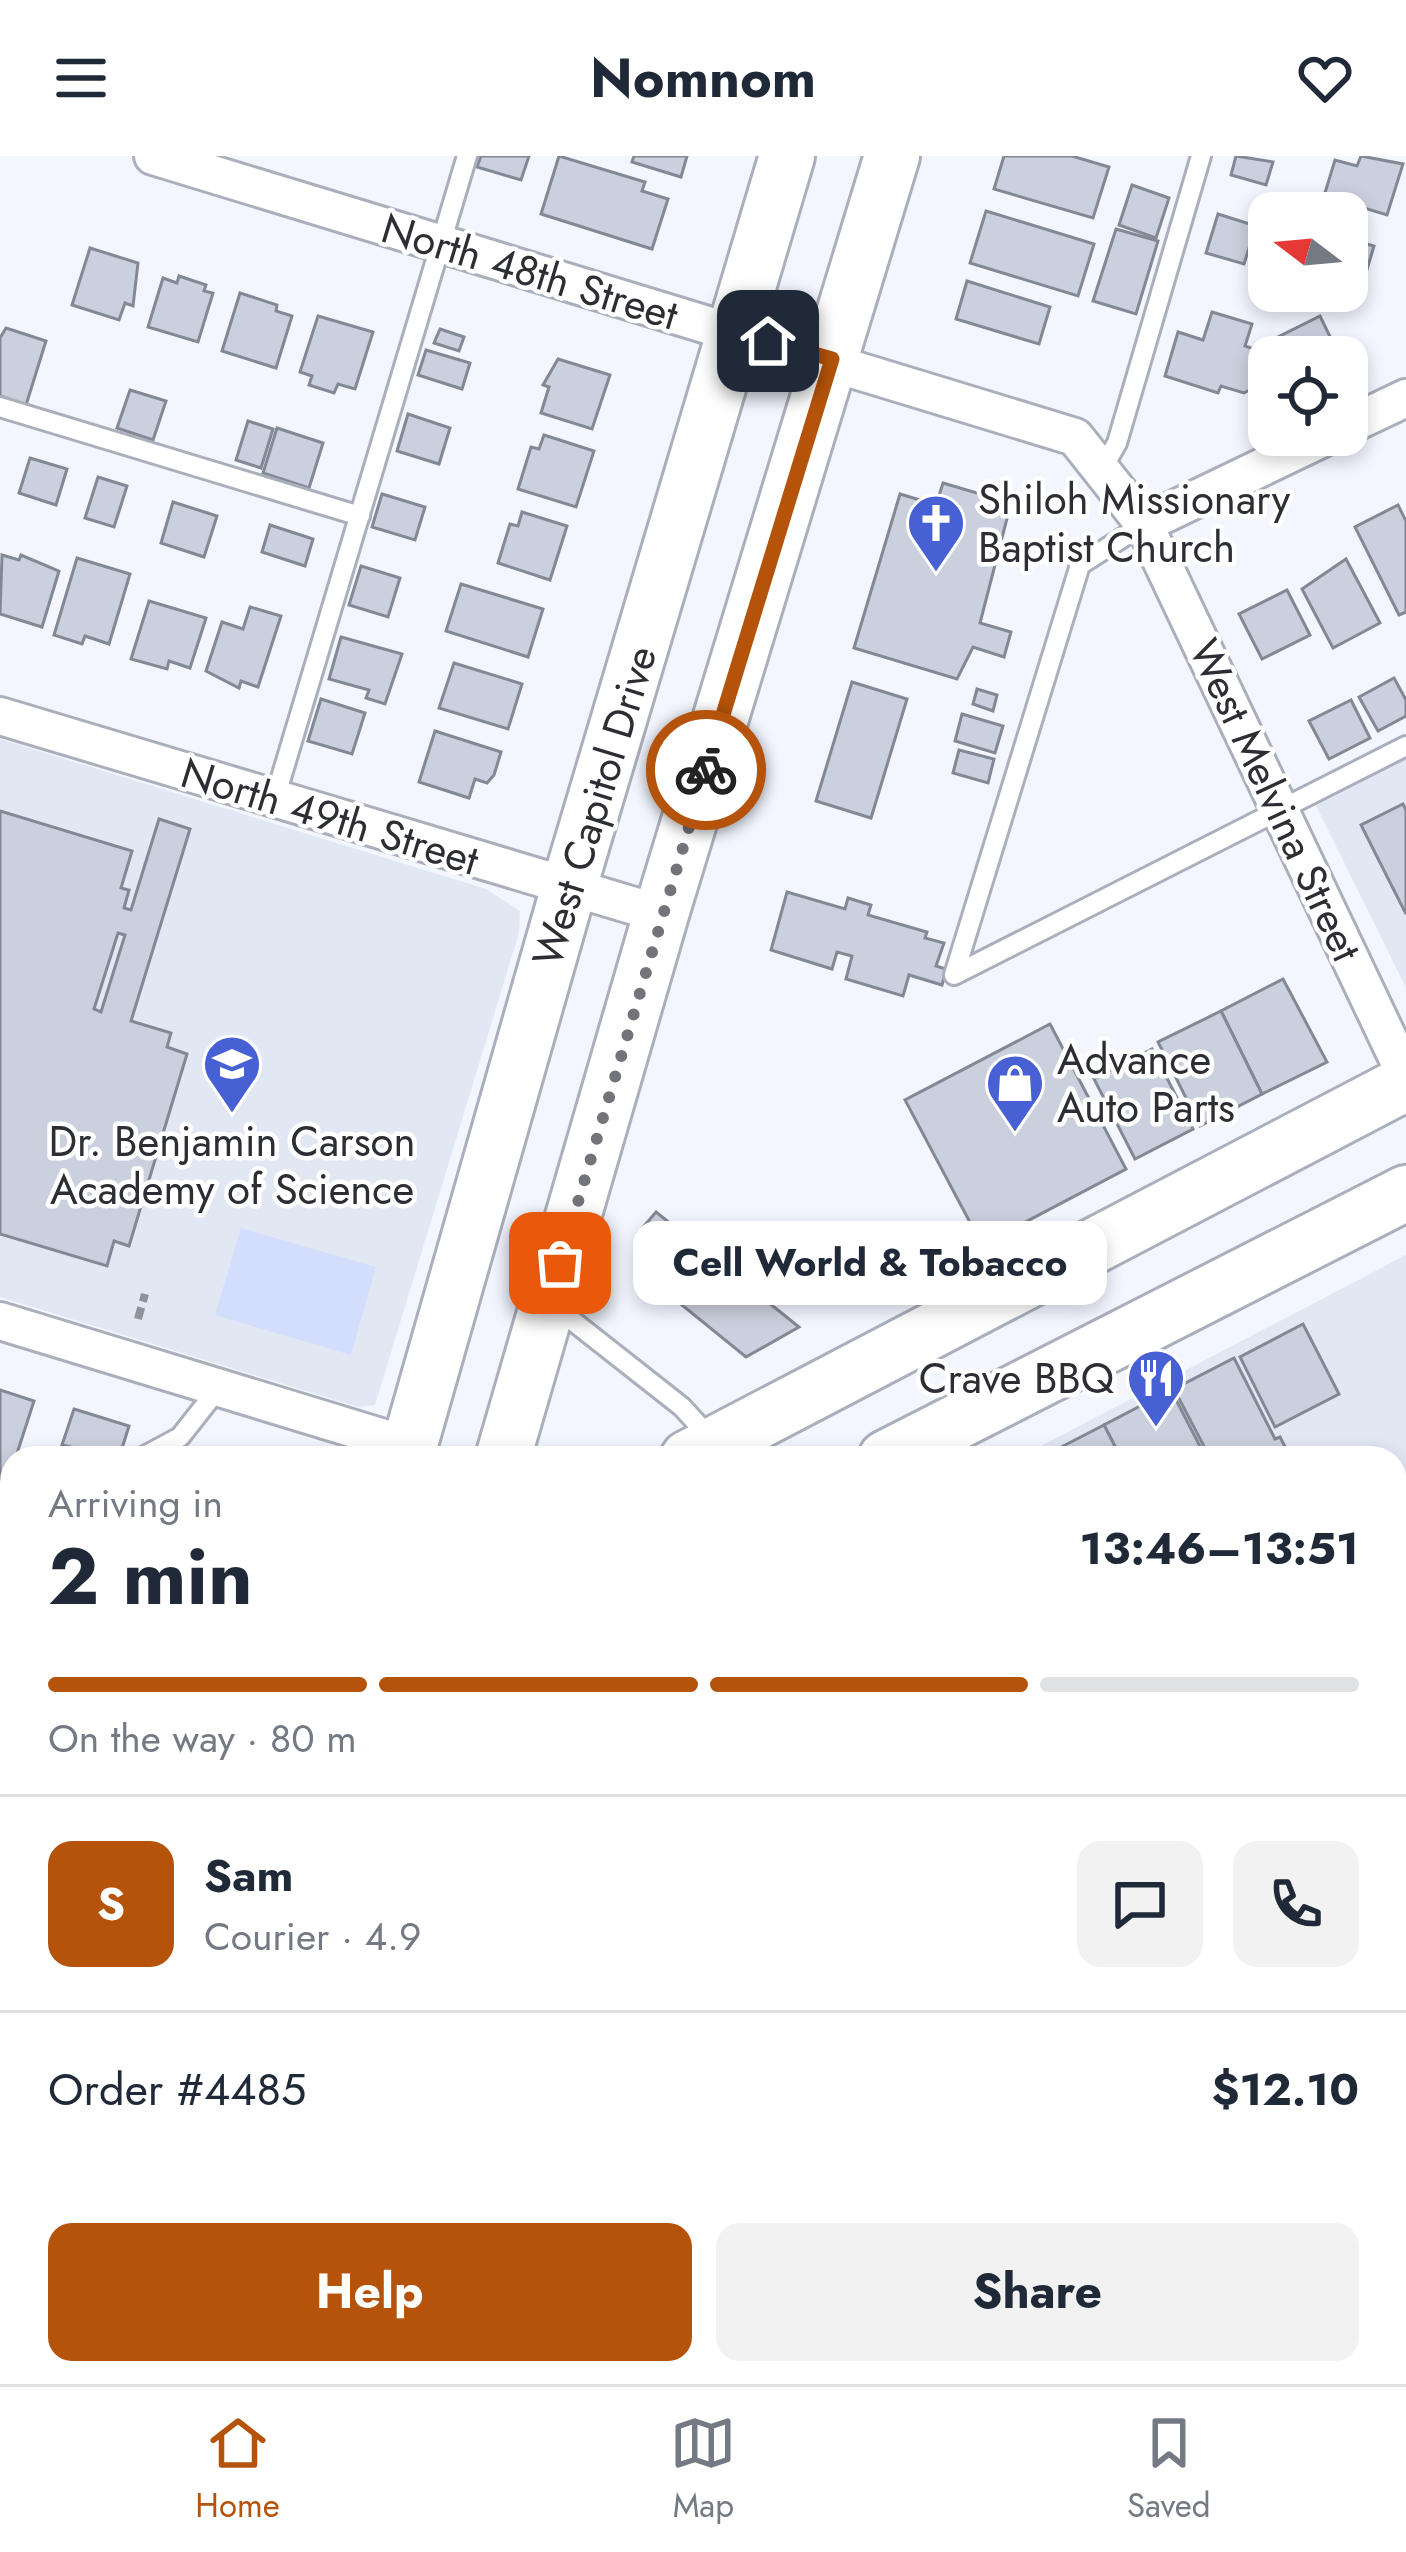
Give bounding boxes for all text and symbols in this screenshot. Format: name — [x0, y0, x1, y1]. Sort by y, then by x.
text: Nomnom — [590, 39, 816, 117]
icon: menu — [48, 45, 114, 111]
icon: heart — [1292, 45, 1358, 111]
north arrow — [1248, 192, 1368, 312]
map controls — [1248, 192, 1368, 456]
street label: North 48th Street — [374, 197, 686, 346]
pin — [717, 290, 819, 392]
icon: home — [735, 308, 801, 374]
button: locate — [1248, 336, 1368, 456]
place label: Shiloh Missionary Baptist Church — [978, 469, 1291, 578]
church icon: Shiloh Missionary Baptist Church — [905, 492, 967, 574]
street label: West Melvina Street — [1174, 629, 1377, 971]
street label: West Capitol Drive — [517, 639, 672, 974]
courier — [646, 710, 766, 830]
icon: bike — [673, 737, 739, 803]
street label: North 49th Street — [174, 742, 486, 891]
place label: Advance Auto Parts — [1057, 1029, 1235, 1138]
school or university icon: Dr. Benjamin Carson Academy of Science — [201, 1033, 263, 1115]
shop icon: Advance Auto Parts — [984, 1052, 1046, 1134]
place label: Dr. Benjamin Carson Academy of Science — [48, 1111, 416, 1220]
pin — [509, 1212, 611, 1314]
callout: Cell World & Tobacco — [632, 1221, 1106, 1305]
icon: bag — [527, 1230, 593, 1296]
text: Cell World & Tobacco — [673, 1234, 1067, 1291]
restaurant icon: Crave BBQ — [1125, 1347, 1187, 1429]
place label: Crave BBQ — [919, 1348, 1115, 1409]
text: Arriving in — [48, 1475, 223, 1532]
text: 13:46–13:51 — [1080, 1516, 1359, 1581]
text: 2 min — [48, 1521, 253, 1633]
text: On the way · 80 m — [48, 1710, 357, 1767]
button: chat — [1077, 1841, 1203, 1967]
button: phone — [1233, 1841, 1359, 1967]
text: Sam — [204, 1843, 293, 1908]
text: S — [97, 1871, 125, 1936]
text: Courier · 4.9 — [204, 1908, 421, 1965]
text: Order #4485 — [48, 2057, 306, 2122]
text: $12.10 — [1211, 2057, 1359, 2122]
button: Help — [48, 2223, 692, 2361]
button: Share — [716, 2223, 1359, 2361]
tab: Home — [195, 2410, 280, 2529]
tab: Map — [670, 2410, 736, 2529]
tab: Saved — [1127, 2410, 1211, 2529]

